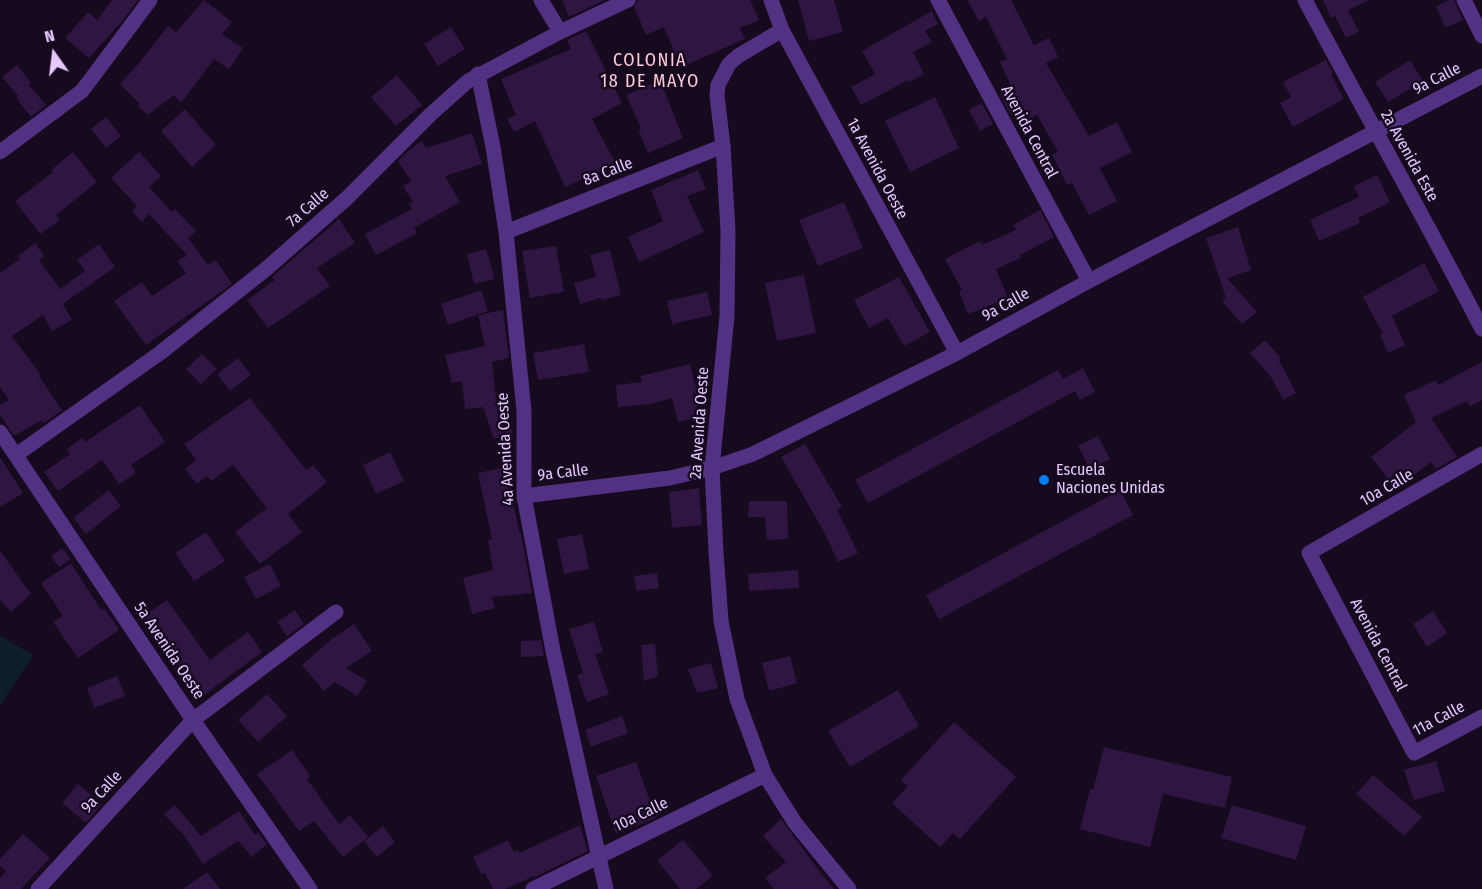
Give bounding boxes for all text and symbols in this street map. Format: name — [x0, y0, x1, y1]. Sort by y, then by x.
north arrow — [24, 24, 84, 84]
text: N — [43, 26, 56, 46]
district label: COLONIA 18 DE MAYO — [600, 50, 700, 92]
street label: 9a Calle — [1410, 59, 1464, 99]
street label: Avenida Central — [996, 82, 1062, 182]
street label: 2a Avenida Este — [1376, 107, 1442, 205]
street label: 1a Avenida Oeste — [842, 115, 912, 223]
street label: 8a Calle — [581, 154, 635, 190]
street label: 7a Calle — [283, 185, 333, 231]
street label: 9a Calle — [979, 284, 1033, 326]
street label: 2a Avenida Oeste — [687, 366, 713, 480]
street label: 4a Avenida Oeste — [493, 392, 519, 506]
street label: 9a Calle — [536, 460, 590, 486]
place label: Escuela Naciones Unidas — [1056, 461, 1165, 499]
street label: 10a Calle — [1357, 465, 1417, 511]
marker: Escuela Naciones Unidas — [1037, 473, 1051, 487]
street label: Avenida Central — [1345, 595, 1411, 695]
street label: 5a Avenida Oeste — [130, 599, 208, 703]
street label: 11a Calle — [1410, 697, 1468, 741]
street label: 9a Calle — [78, 767, 126, 817]
street label: 10a Calle — [611, 794, 671, 836]

